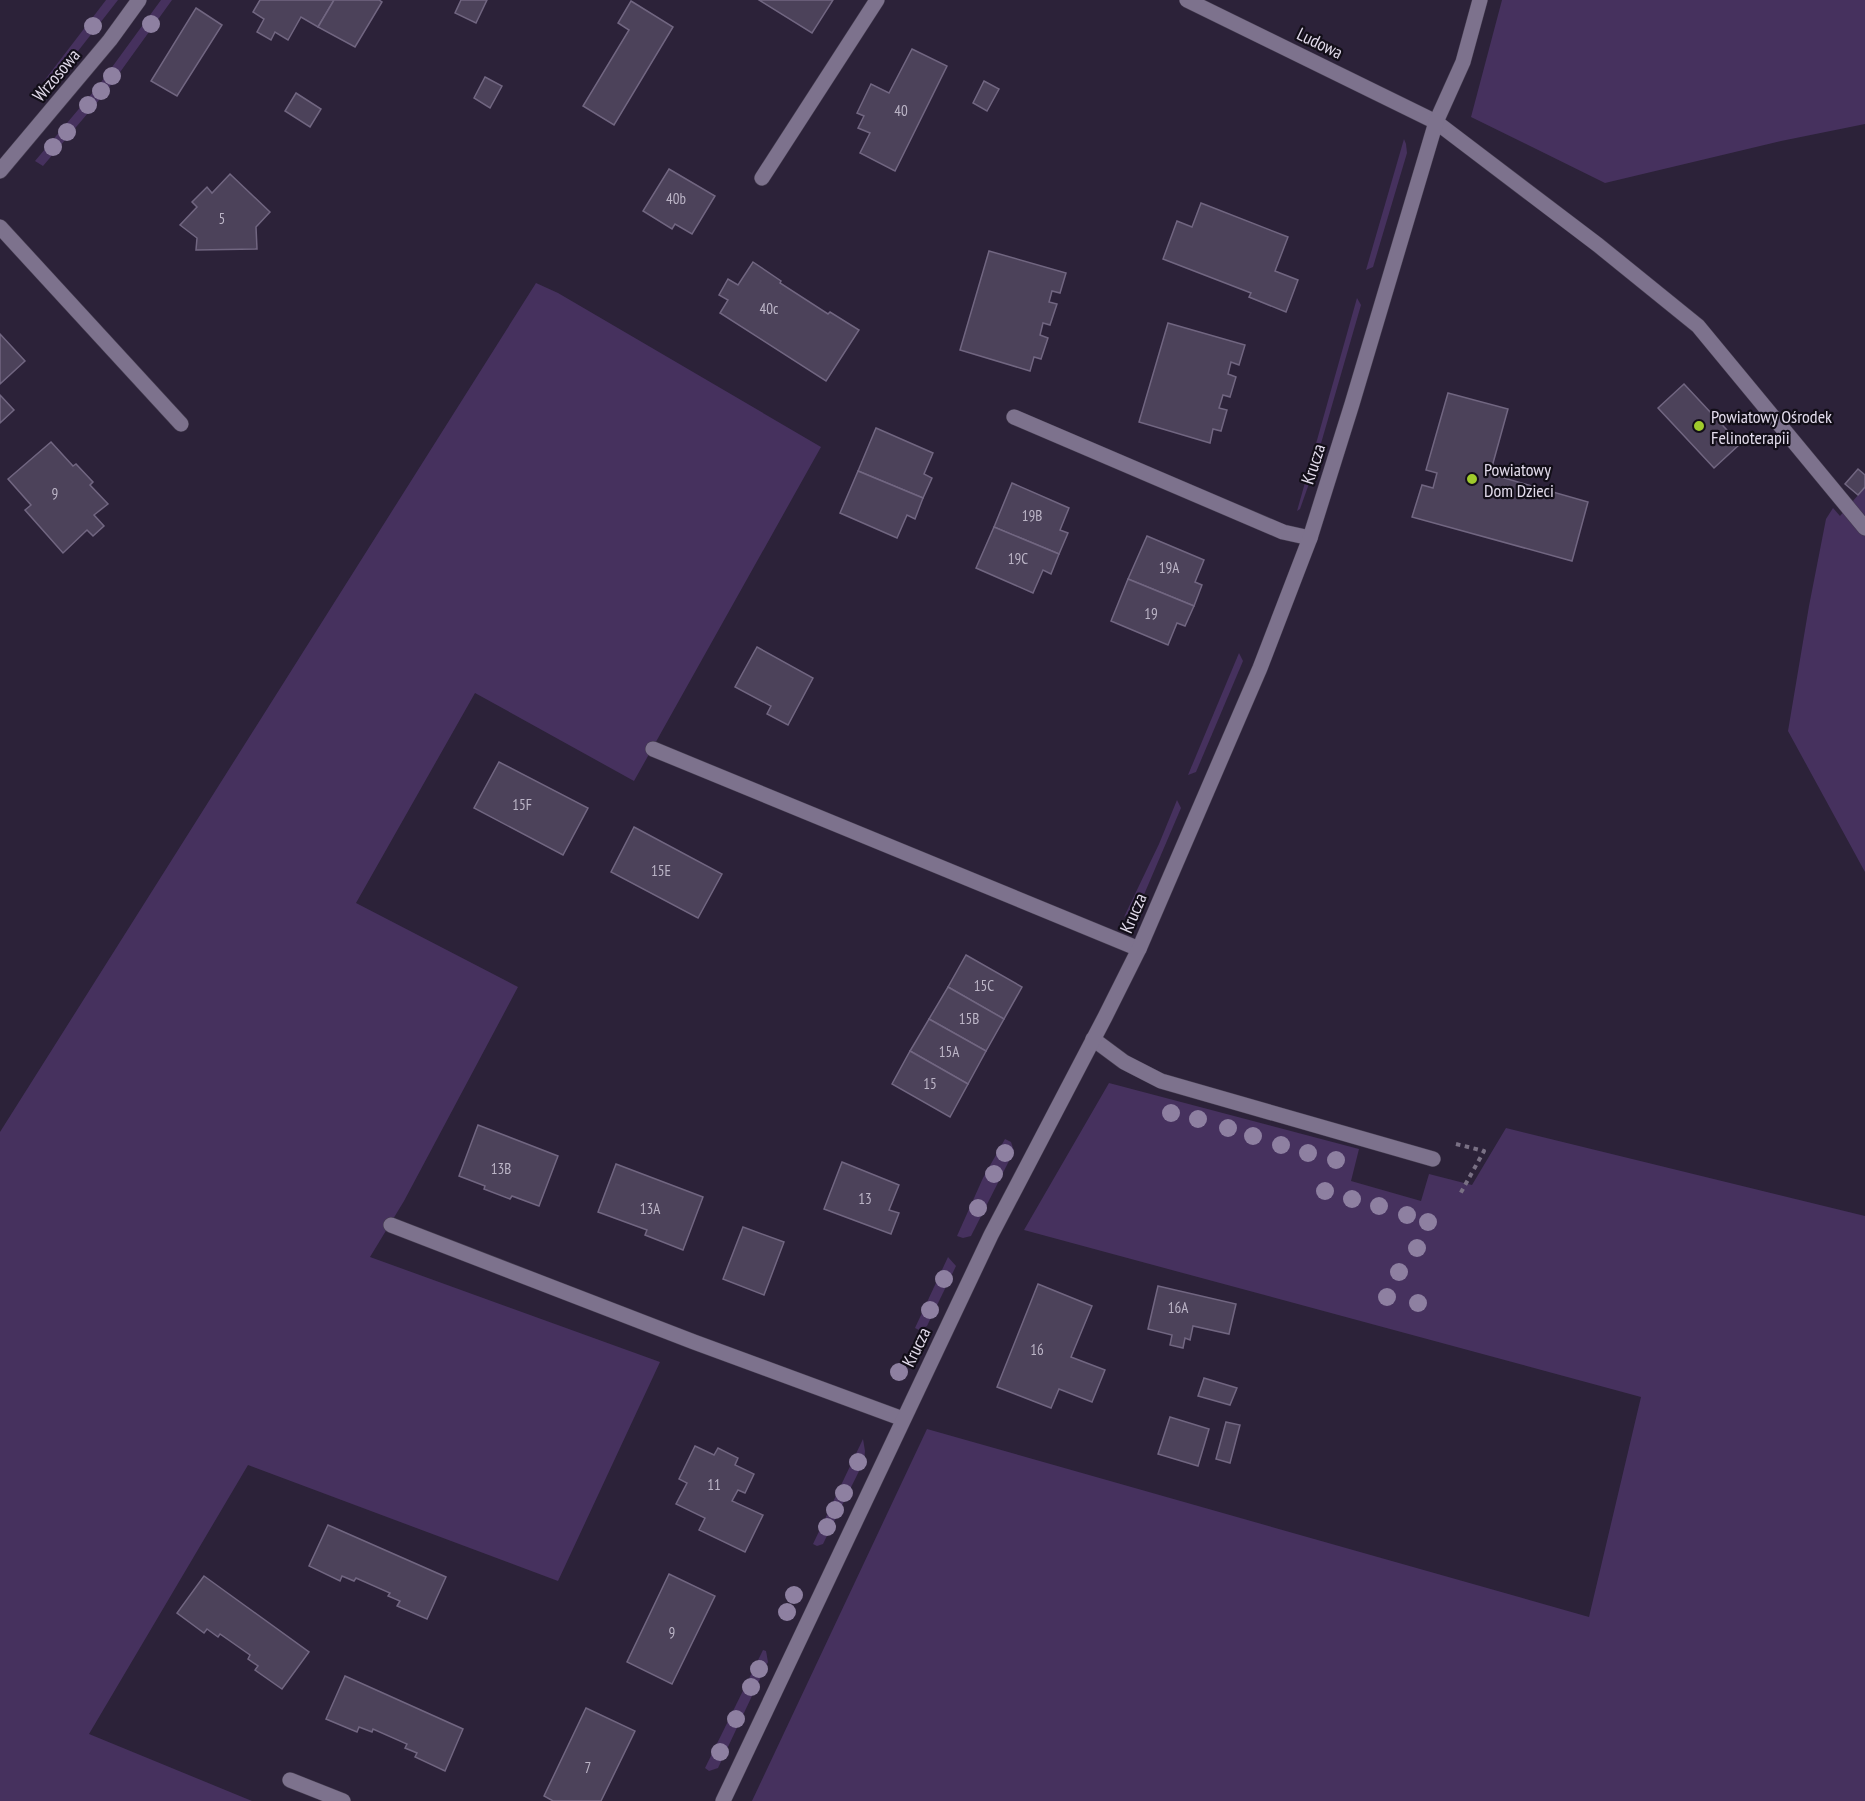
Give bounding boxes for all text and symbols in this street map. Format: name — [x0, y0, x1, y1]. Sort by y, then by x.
street label: Ludowa — [1293, 22, 1347, 64]
street label: Wrzosowa — [27, 44, 85, 106]
house number: 40 — [894, 101, 908, 120]
house number: 40b — [666, 189, 686, 208]
house number: 5 — [219, 209, 225, 228]
house number: 40c — [760, 299, 779, 318]
place label: Powiatowy Ośrodek Felinoterapii — [1711, 405, 1832, 449]
marker: Powiatowy Ośrodek Felinoterapii — [1692, 419, 1706, 433]
street label: Krucza — [1296, 441, 1330, 487]
place label: Powiatowy Dom Dzieci — [1484, 458, 1554, 502]
marker: Powiatowy Dom Dzieci — [1465, 472, 1479, 486]
house number: 9 — [52, 484, 58, 503]
house number: 19B — [1022, 506, 1042, 525]
house number: 19C — [1008, 549, 1028, 568]
house number: 19A — [1159, 558, 1180, 577]
house number: 19 — [1144, 604, 1158, 623]
house number: 15F — [512, 795, 532, 814]
house number: 15E — [651, 861, 671, 880]
street label: Krucza — [1114, 890, 1152, 936]
house number: 15C — [974, 976, 994, 995]
house number: 15B — [959, 1009, 979, 1028]
house number: 15A — [939, 1042, 960, 1061]
house number: 15 — [923, 1074, 937, 1093]
house number: 13B — [491, 1159, 511, 1178]
house number: 13 — [858, 1189, 872, 1208]
house number: 13A — [640, 1199, 661, 1218]
house number: 16A — [1168, 1298, 1189, 1317]
street label: Krucza — [897, 1323, 935, 1371]
house number: 16 — [1030, 1340, 1044, 1359]
house number: 11 — [707, 1475, 721, 1494]
house number: 9 — [669, 1623, 675, 1642]
house number: 7 — [585, 1758, 591, 1777]

